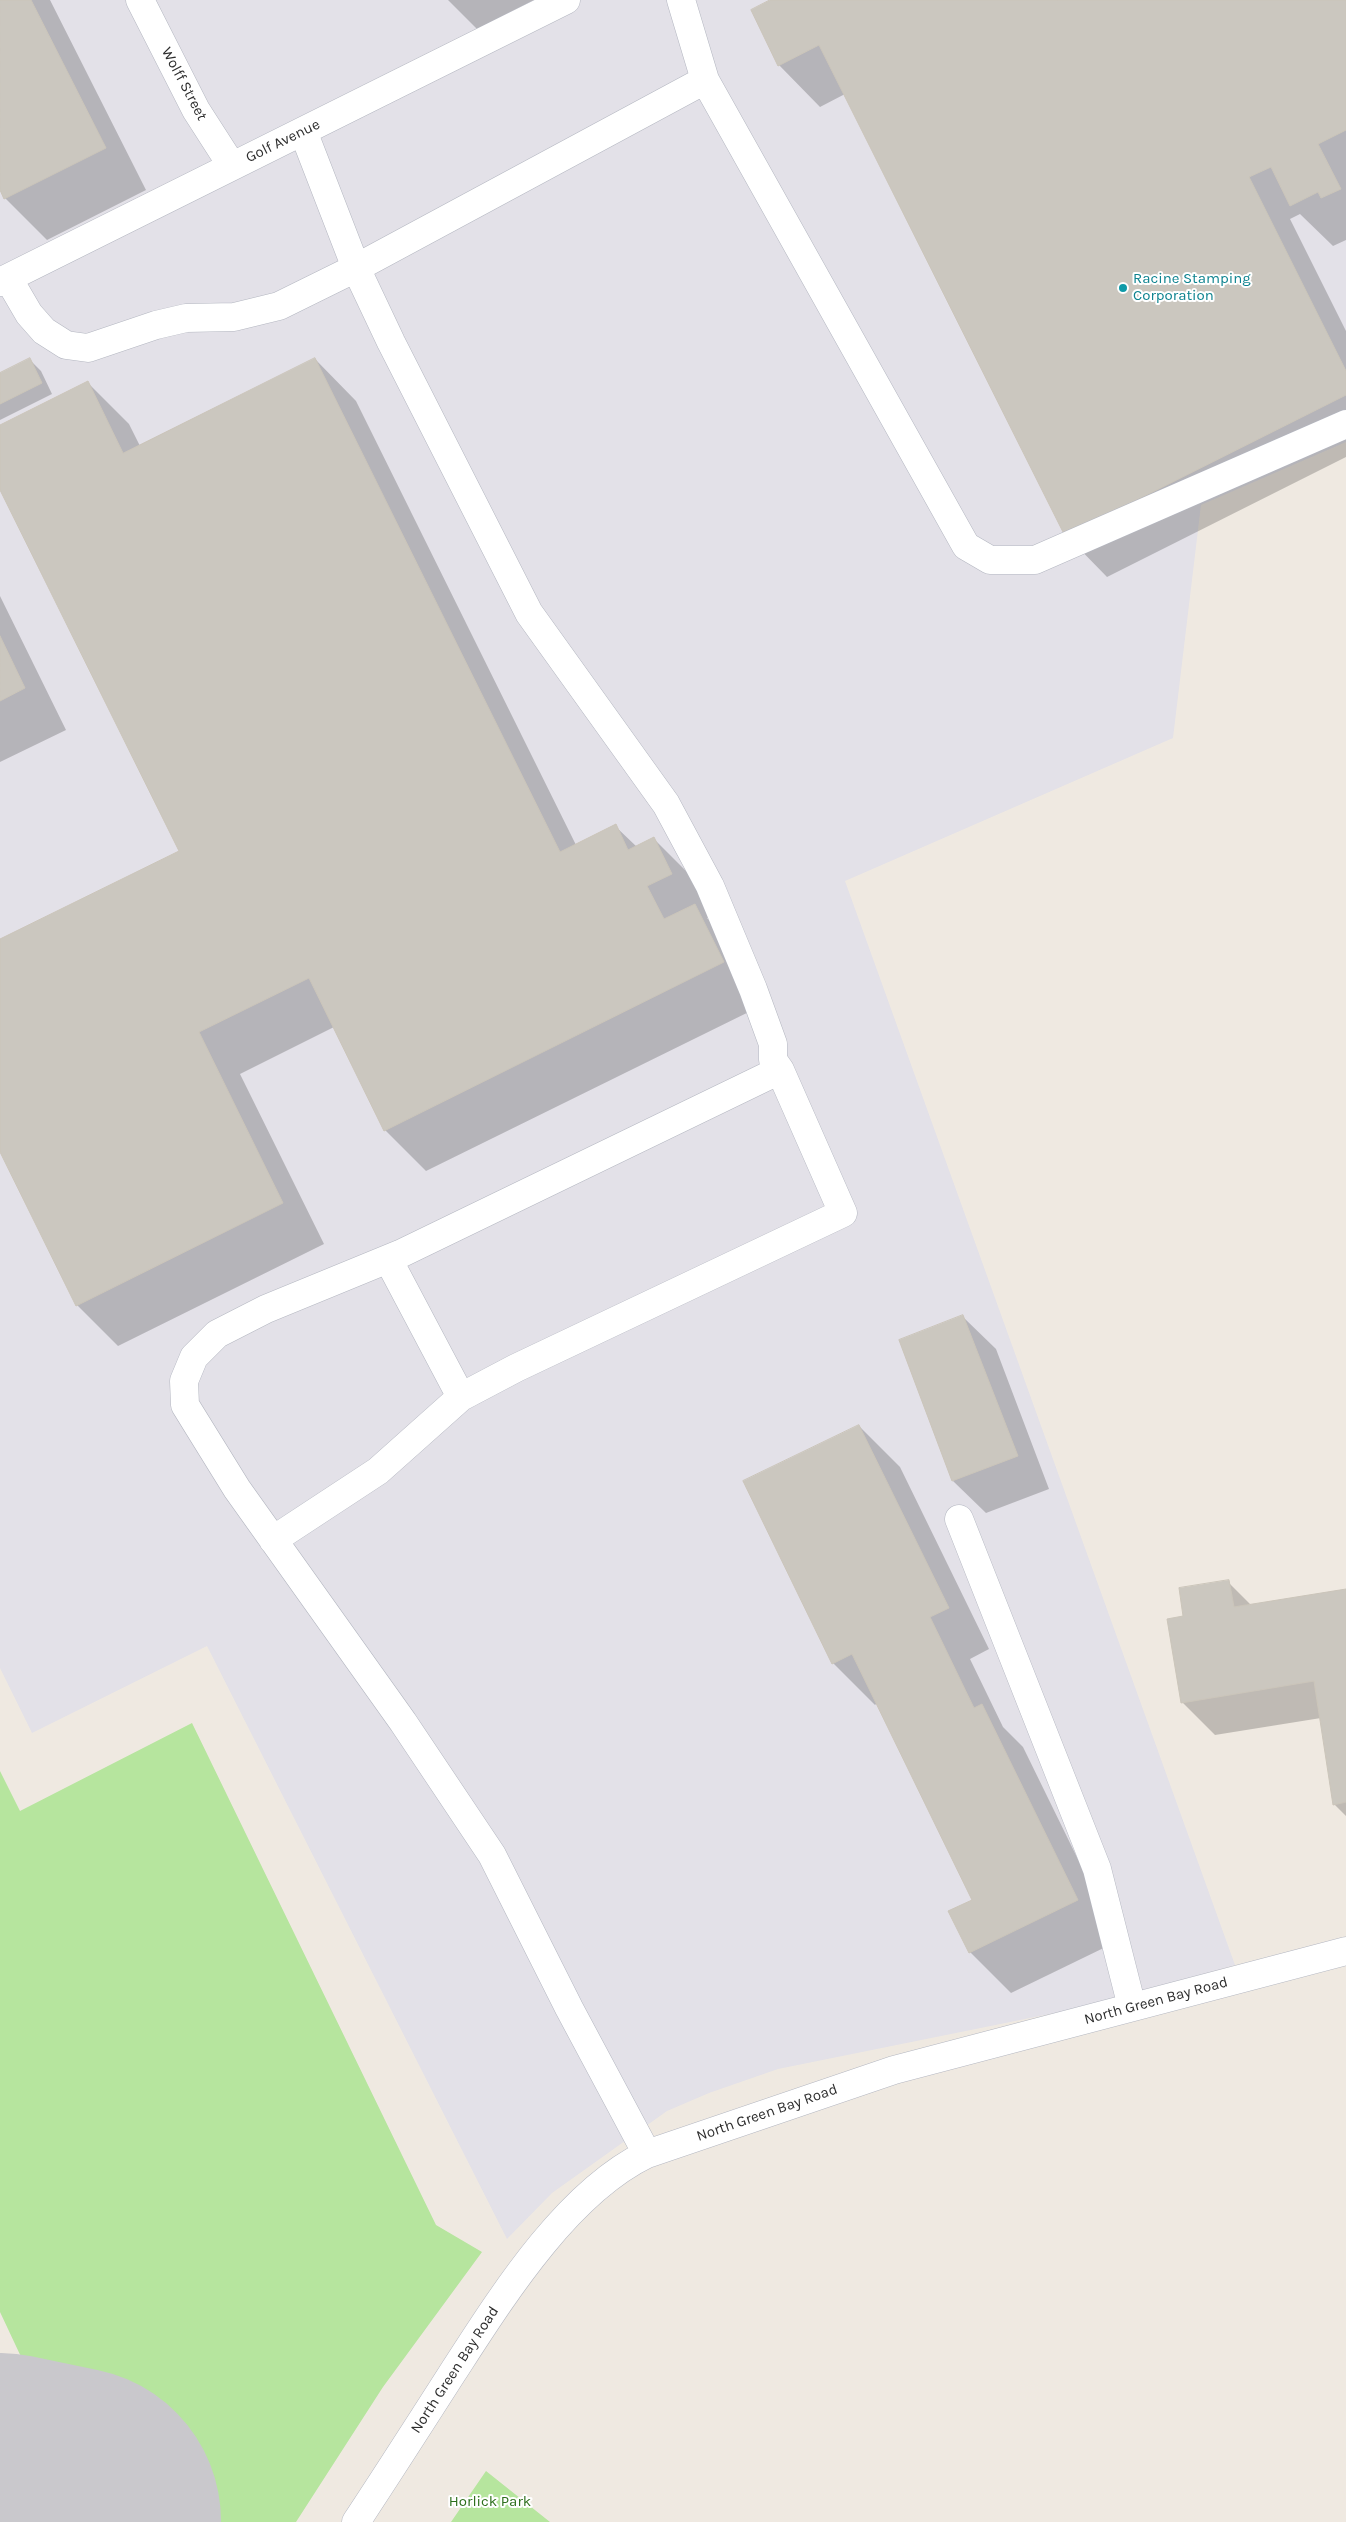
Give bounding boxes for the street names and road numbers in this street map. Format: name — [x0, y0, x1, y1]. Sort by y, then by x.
street label: Wolff Street — [157, 44, 211, 124]
street label: Golf Avenue — [243, 115, 323, 167]
street label: North Green Bay Road — [1082, 1973, 1230, 2029]
street label: North Green Bay Road — [694, 2080, 840, 2146]
street label: North Green Bay Road — [407, 2303, 503, 2437]

